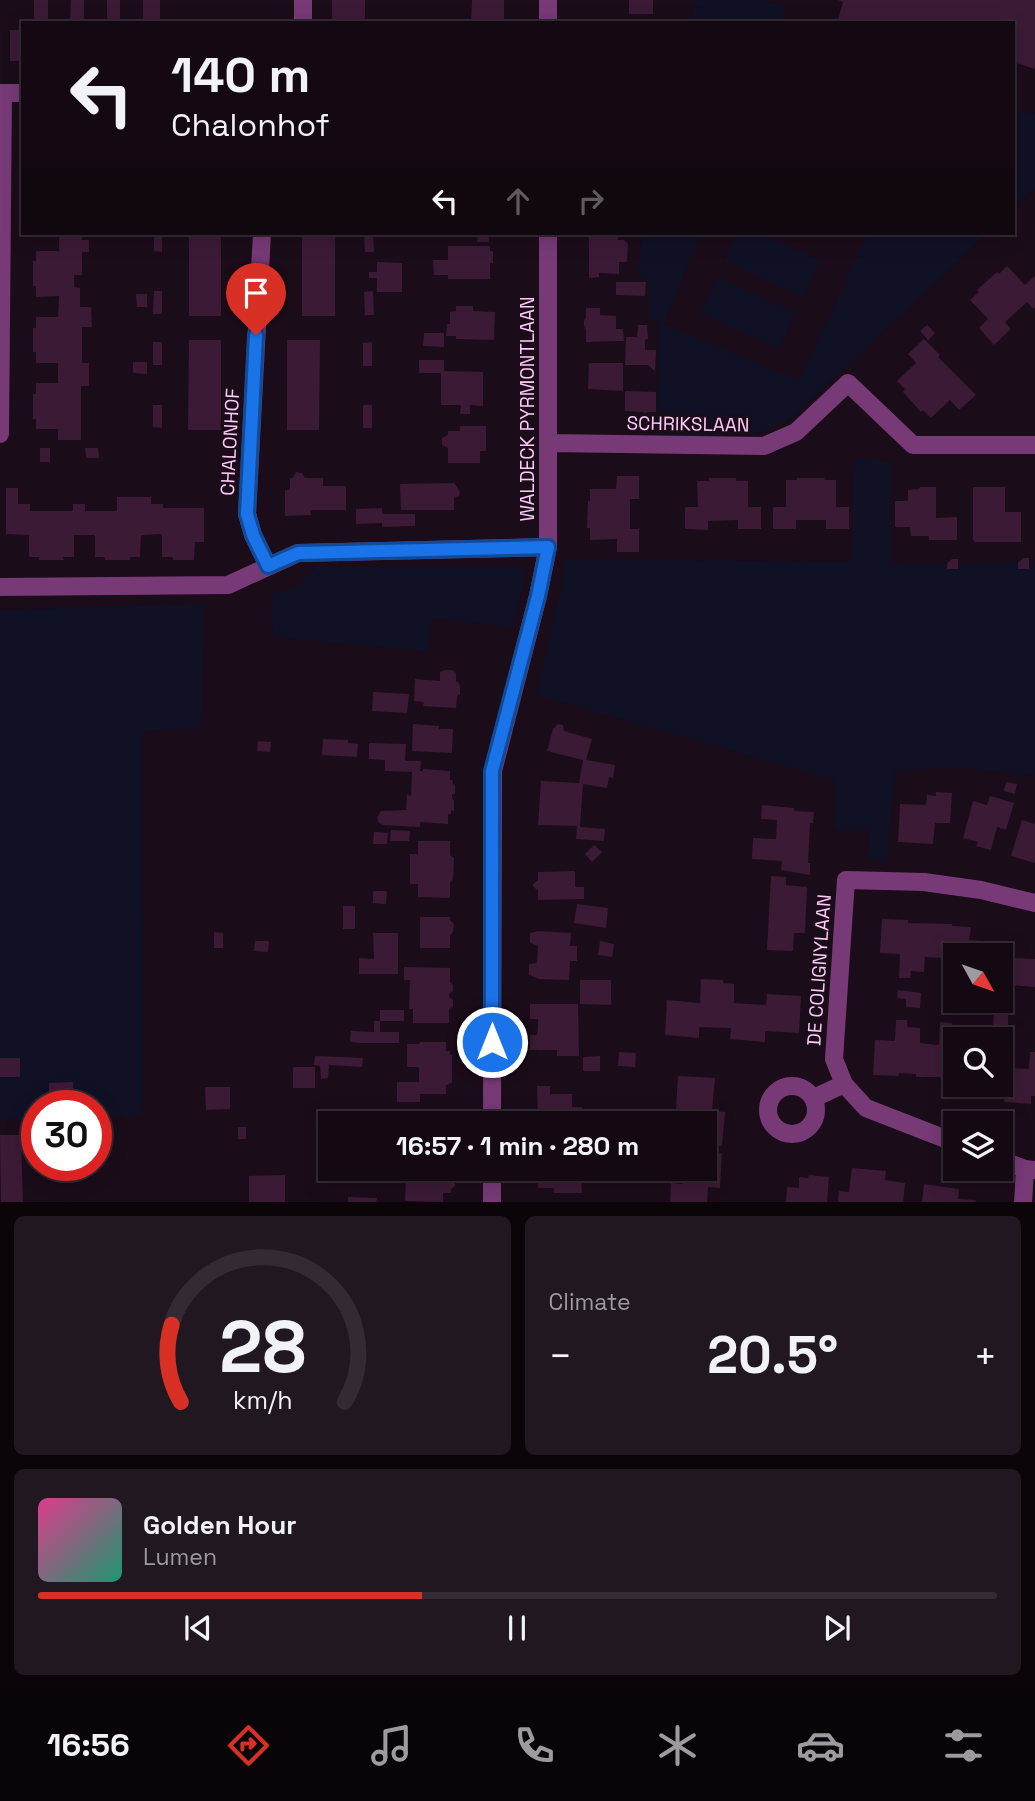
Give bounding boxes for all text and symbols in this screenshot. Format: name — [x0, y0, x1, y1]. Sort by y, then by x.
text: 140 m — [171, 44, 310, 106]
icon: left — [56, 49, 147, 140]
text: Chalonhof — [171, 105, 330, 145]
icon: left — [426, 182, 464, 220]
icon: ahead — [499, 182, 537, 220]
icon: right — [572, 182, 610, 220]
pin — [226, 263, 286, 335]
icon: arrive — [237, 274, 275, 312]
street label: WALDECK PYRMONTLAAN — [515, 296, 540, 522]
street label: CHALONHOF — [215, 388, 245, 496]
street label: SCHRIKSLAAN — [626, 410, 750, 438]
street label: DE COLIGNYLAAN — [801, 893, 837, 1047]
north arrow — [943, 943, 1013, 1013]
map controls — [943, 943, 1013, 1181]
position arrow — [455, 1005, 529, 1079]
button: search — [943, 1027, 1013, 1097]
speed limit sign: 30 — [21, 1090, 112, 1181]
button: layers — [943, 1111, 1013, 1181]
text: 16:57 · 1 min · 280 m — [396, 1129, 639, 1163]
text: Climate — [549, 1287, 631, 1317]
text: 28 — [219, 1300, 306, 1393]
text: 20.5° — [707, 1322, 838, 1388]
text: − — [549, 1332, 572, 1380]
text: + — [973, 1332, 997, 1380]
text: km/h — [232, 1383, 292, 1415]
text: Golden Hour — [143, 1508, 297, 1542]
text: Lumen — [143, 1542, 217, 1572]
icon: previous — [179, 1609, 217, 1647]
icon: pause — [498, 1609, 536, 1647]
icon: next — [818, 1609, 856, 1647]
icon: directions — [224, 1721, 273, 1770]
icon: music — [367, 1721, 416, 1770]
icon: phone — [510, 1721, 559, 1770]
icon: climate — [653, 1721, 702, 1770]
icon: car — [796, 1721, 845, 1770]
icon: filters — [939, 1721, 988, 1770]
text: 16:56 — [47, 1725, 130, 1765]

